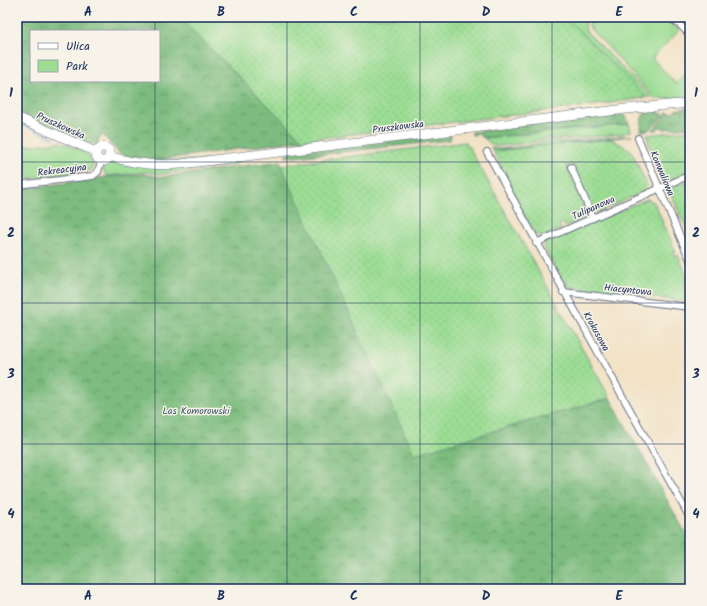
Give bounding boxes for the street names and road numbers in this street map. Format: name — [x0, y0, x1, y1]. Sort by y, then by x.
street label: Pruszkowska — [34, 108, 88, 144]
street label: Pruszkowska — [371, 116, 425, 138]
street label: Konwaliowa — [645, 148, 679, 199]
street label: Rekreacyjna — [37, 159, 88, 181]
street label: Tulipanowa — [569, 191, 618, 225]
street label: Hiacyntowa — [603, 280, 653, 300]
street label: Krokusowa — [579, 309, 614, 355]

